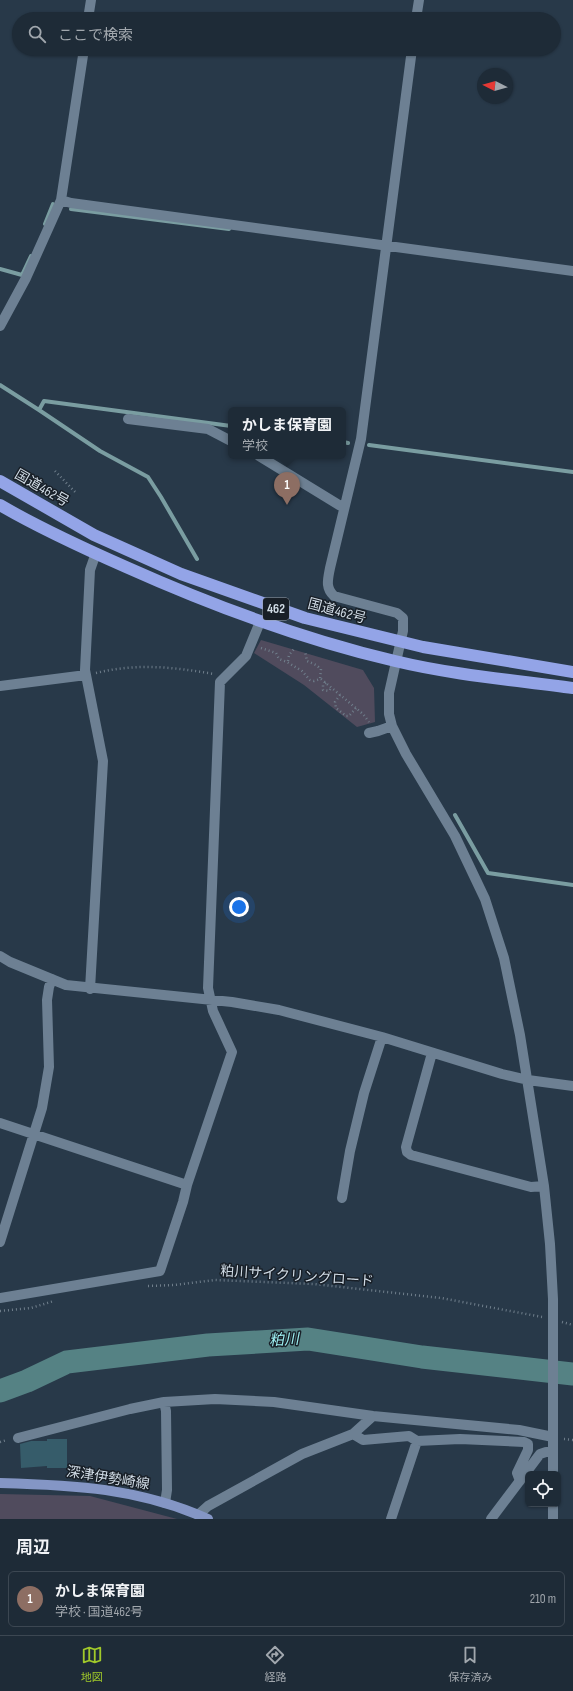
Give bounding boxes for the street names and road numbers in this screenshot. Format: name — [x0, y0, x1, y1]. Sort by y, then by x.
street label: 国道462号 — [12, 466, 72, 510]
street label: 国道462号 — [306, 595, 368, 627]
road number: 462 — [263, 598, 289, 620]
street label: 粕川サイクリングロード — [220, 1262, 374, 1290]
street label: 深津伊勢崎線 — [65, 1463, 151, 1493]

